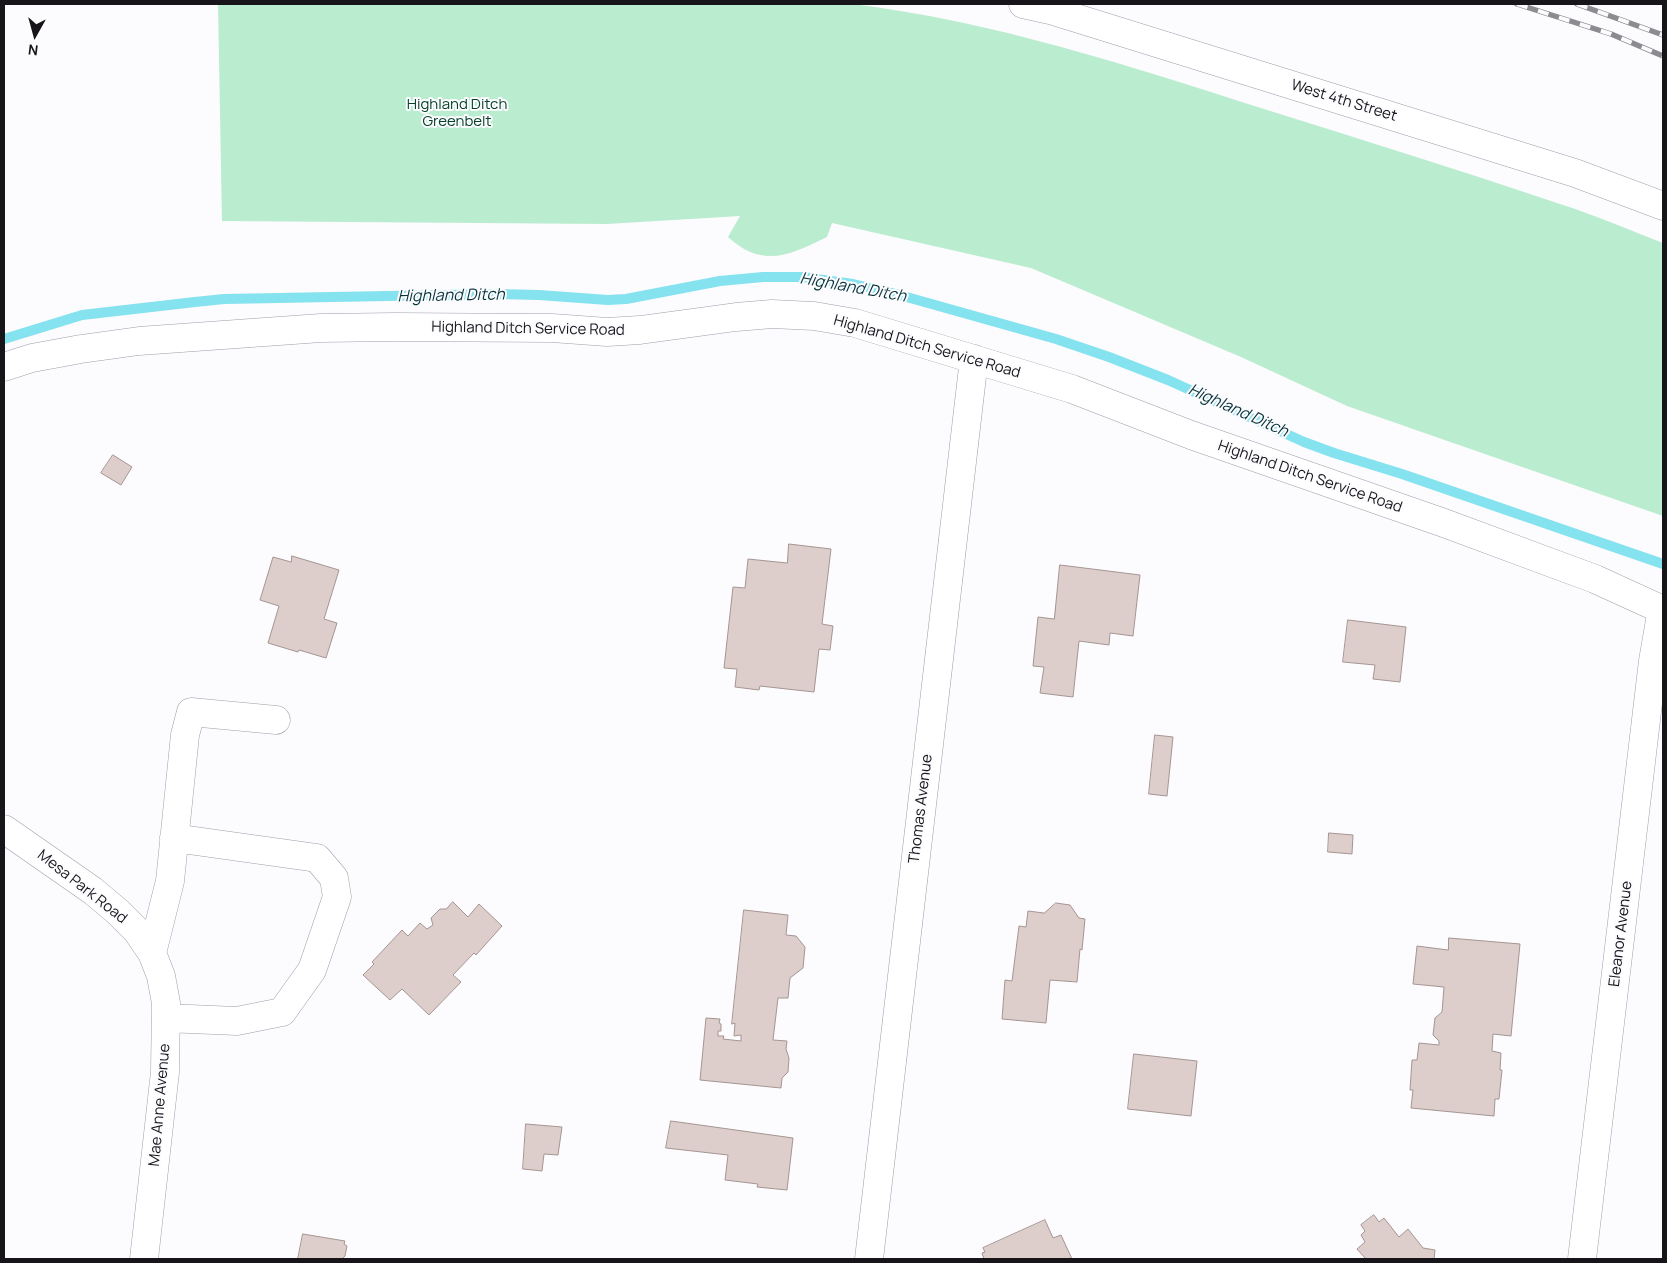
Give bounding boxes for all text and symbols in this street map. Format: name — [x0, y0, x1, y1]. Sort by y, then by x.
north arrow — [10, 10, 60, 60]
text: N — [27, 40, 39, 60]
street label: West 4th Street — [1289, 76, 1399, 126]
park label: Highland Ditch Greenbelt — [407, 96, 507, 131]
water label: Highland Ditch — [798, 269, 908, 307]
water label: Highland Ditch — [397, 285, 505, 307]
street label: Highland Ditch Service Road — [831, 312, 1023, 382]
street label: Highland Ditch Service Road — [431, 318, 625, 340]
water label: Highland Ditch — [1185, 380, 1291, 442]
street label: Highland Ditch Service Road — [1216, 437, 1404, 517]
street label: Thomas Avenue — [905, 753, 937, 865]
street label: Mesa Park Road — [34, 846, 130, 928]
street label: Eleanor Avenue — [1606, 880, 1636, 988]
street label: Mae Anne Avenue — [146, 1043, 174, 1167]

